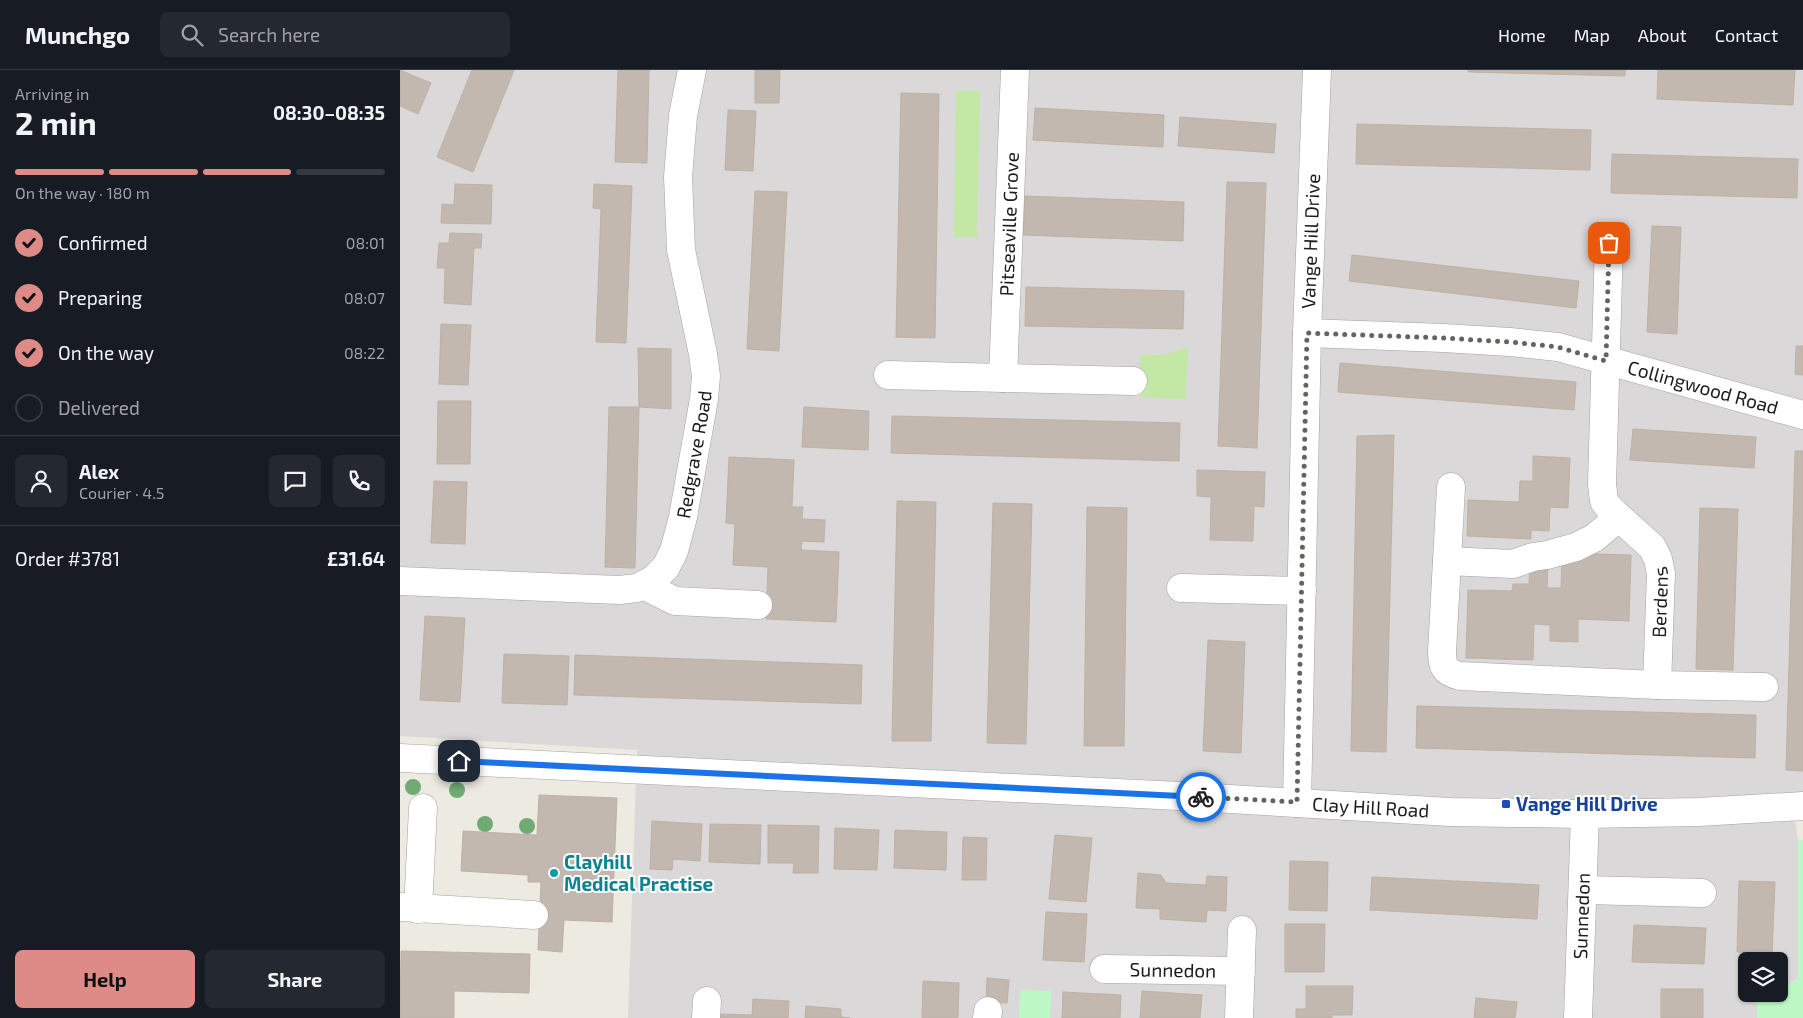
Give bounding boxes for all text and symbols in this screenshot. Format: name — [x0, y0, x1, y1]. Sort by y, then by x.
search box — [160, 12, 510, 57]
text: Munchgo — [25, 20, 130, 49]
icon: search — [178, 21, 206, 49]
text: Search here — [218, 23, 320, 46]
text: Home — [1498, 24, 1546, 46]
text: Map — [1574, 24, 1610, 46]
text: About — [1638, 24, 1687, 46]
text: Contact — [1715, 24, 1778, 46]
text: Arriving in — [15, 84, 89, 103]
text: 08:30–08:35 — [273, 101, 385, 124]
text: 2 min — [15, 103, 97, 141]
street label: Pitseaville Grove — [994, 152, 1023, 297]
street label: Vange Hill Drive — [1296, 173, 1324, 309]
text: On the way · 180 m — [15, 183, 150, 202]
pin — [1588, 222, 1630, 264]
icon: check — [15, 229, 43, 257]
icon: bag — [1595, 229, 1623, 257]
text: Confirmed — [58, 231, 148, 254]
text: 08:01 — [346, 233, 385, 252]
icon: check — [15, 284, 43, 312]
text: Preparing — [58, 286, 142, 309]
text: 08:07 — [344, 288, 385, 307]
icon: check — [15, 339, 43, 367]
text: On the way — [58, 341, 154, 364]
text: 08:22 — [344, 343, 385, 362]
street label: Collingwood Road — [1625, 355, 1781, 419]
street label: Redgrave Road — [671, 390, 716, 520]
text: Delivered — [58, 396, 140, 419]
button: person — [15, 455, 67, 507]
button: chat — [269, 455, 321, 507]
button: phone — [333, 455, 385, 507]
text: Alex — [79, 460, 119, 483]
text: Courier · 4.5 — [79, 483, 164, 502]
text: Order #3781 — [15, 547, 120, 570]
text: £31.64 — [327, 547, 385, 570]
street label: Berdens — [1647, 565, 1672, 638]
pin — [438, 740, 480, 782]
icon: home — [445, 747, 473, 775]
courier — [1176, 772, 1226, 822]
icon: bike — [1187, 783, 1215, 811]
street label: Clay Hill Road — [1312, 792, 1430, 822]
place label: Vange Hill Drive — [1516, 792, 1658, 815]
marker: Vange Hill Drive — [1500, 798, 1512, 810]
place label: Clayhill Medical Practise — [564, 850, 714, 895]
marker: Clayhill Medical Practise — [548, 867, 560, 879]
street label: Sunnedon — [1568, 872, 1594, 960]
button: Help — [15, 950, 195, 1008]
button: Share — [205, 950, 385, 1008]
map controls — [1738, 952, 1788, 1002]
button: layers — [1738, 952, 1788, 1002]
street label: Sunnedon — [1130, 957, 1216, 982]

